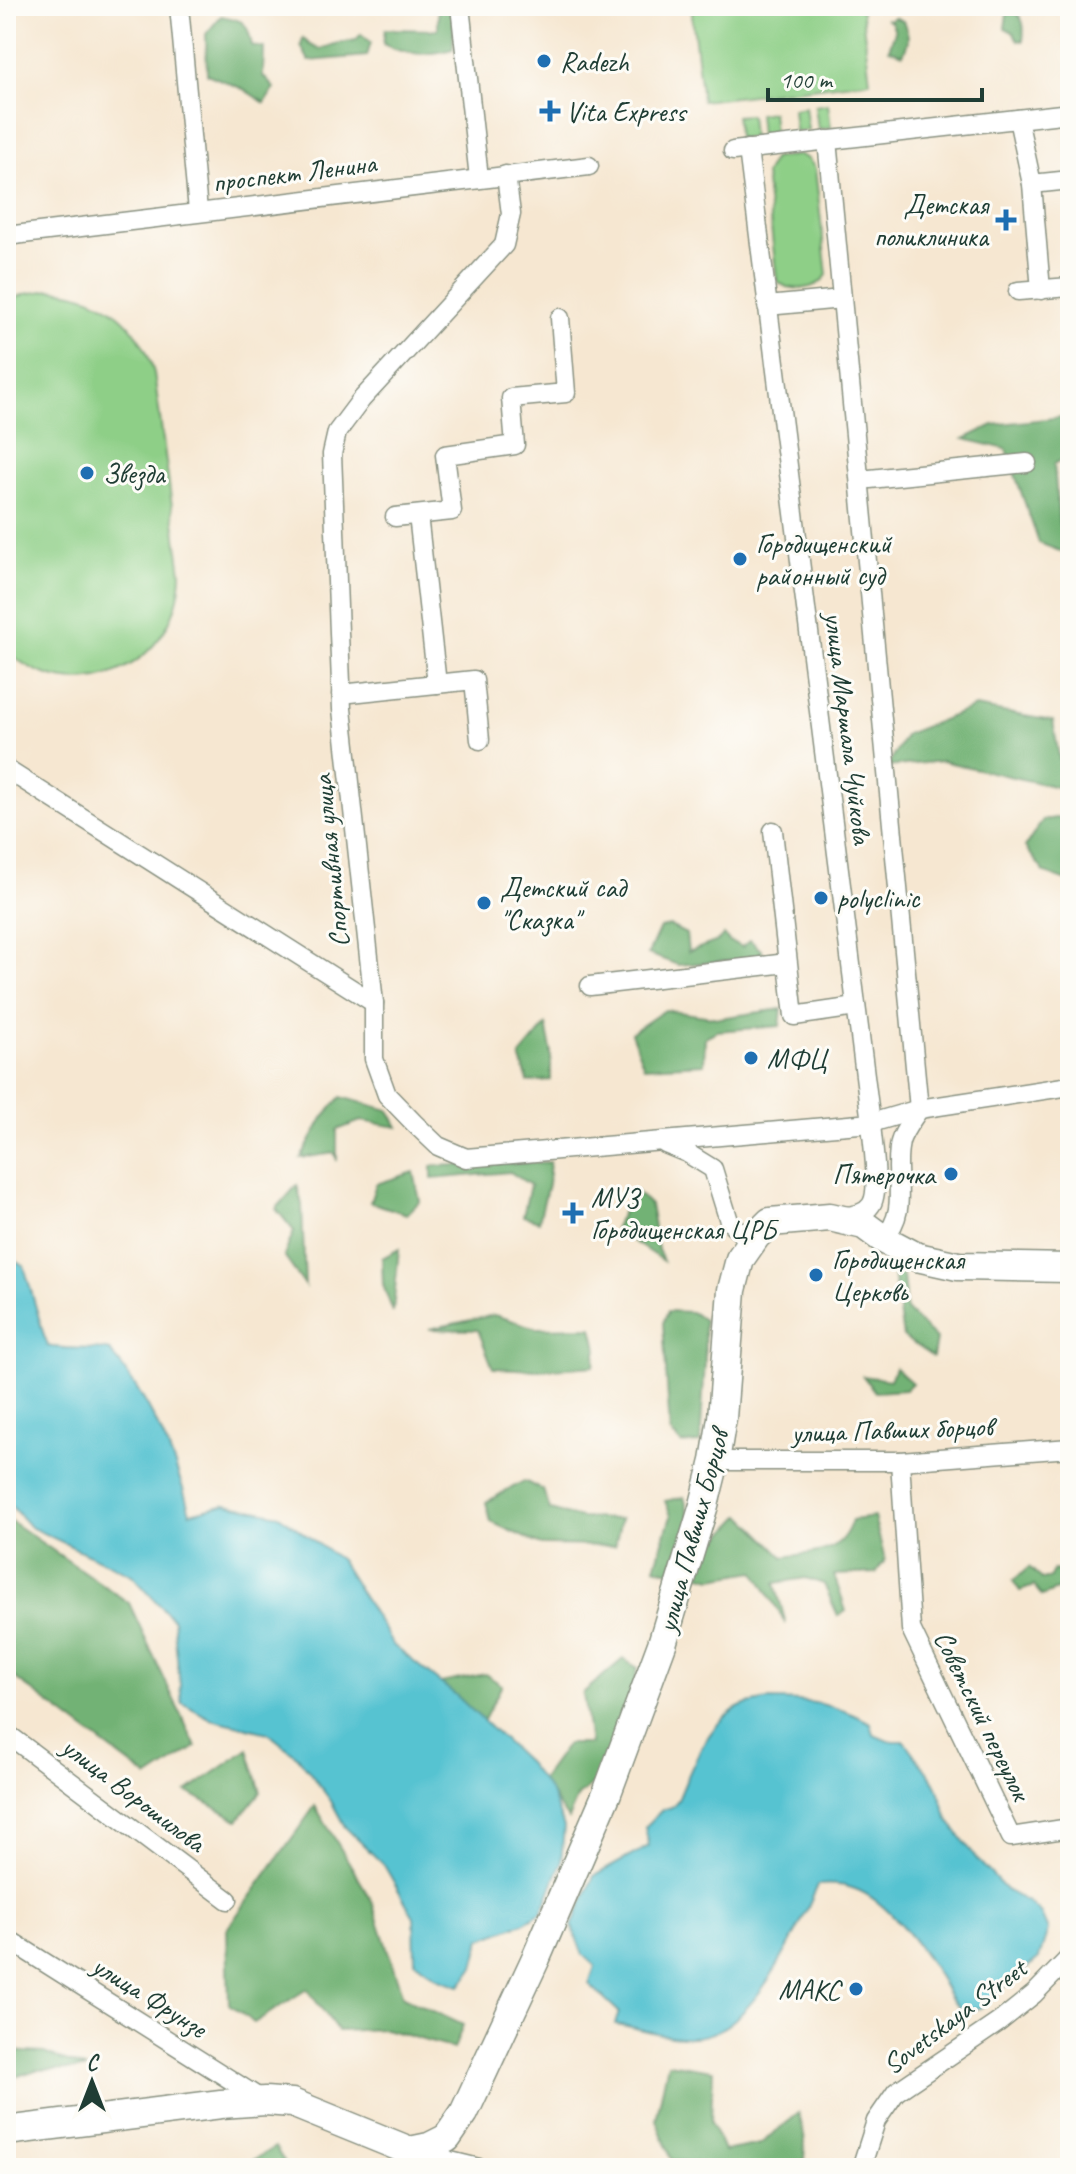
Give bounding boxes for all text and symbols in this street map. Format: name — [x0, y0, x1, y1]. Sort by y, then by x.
place label: Radezh — [560, 44, 629, 79]
marker: Radezh — [535, 52, 553, 70]
scale bar — [768, 52, 982, 102]
text: 100 m — [780, 65, 834, 95]
place label: Vita Express — [566, 94, 688, 129]
marker: Vita Express — [541, 102, 559, 120]
street label: проспект Ленина — [210, 145, 380, 200]
place label: Детская поликлиника — [874, 187, 990, 254]
marker: Детская поликлиника — [995, 209, 1017, 231]
place label: Звезда — [103, 456, 166, 491]
marker: Звезда — [78, 464, 96, 482]
place label: Городищенский районный суд — [756, 526, 892, 593]
marker: Городищенский районный суд — [731, 550, 749, 568]
street label: улица Маршала Чуйкова — [817, 608, 880, 848]
street label: Спортивная улица — [304, 771, 357, 949]
place label: Детский сад "Сказка" — [500, 870, 629, 937]
place label: polyclinic — [837, 881, 921, 916]
marker: polyclinic — [812, 889, 830, 907]
marker: Детский сад "Сказка" — [475, 894, 493, 912]
place label: МФЦ — [767, 1041, 829, 1076]
marker: МФЦ — [742, 1049, 760, 1067]
place label: Пятерочка — [832, 1157, 937, 1192]
marker: Пятерочка — [942, 1165, 960, 1183]
place label: МУЗ Городищенская ЦРБ — [591, 1180, 779, 1247]
marker: МУЗ Городищенская ЦРБ — [562, 1202, 584, 1224]
place label: Городищенская Церковь — [832, 1242, 966, 1309]
marker: Городищенская Церковь — [807, 1266, 825, 1284]
street label: улица Павших борцов — [789, 1408, 999, 1451]
street label: улица Павших Борцов — [648, 1421, 738, 1638]
street label: Советский переулок — [926, 1625, 1040, 1808]
street label: улица Ворошилова — [53, 1728, 214, 1861]
street label: улица Фрунзе — [84, 1947, 215, 2046]
street label: Sovetskaya Street — [875, 1949, 1035, 2082]
place label: МАКС — [778, 1972, 844, 2007]
marker: МАКС — [847, 1980, 865, 1998]
north arrow — [52, 2042, 132, 2122]
text: С — [87, 2049, 101, 2077]

